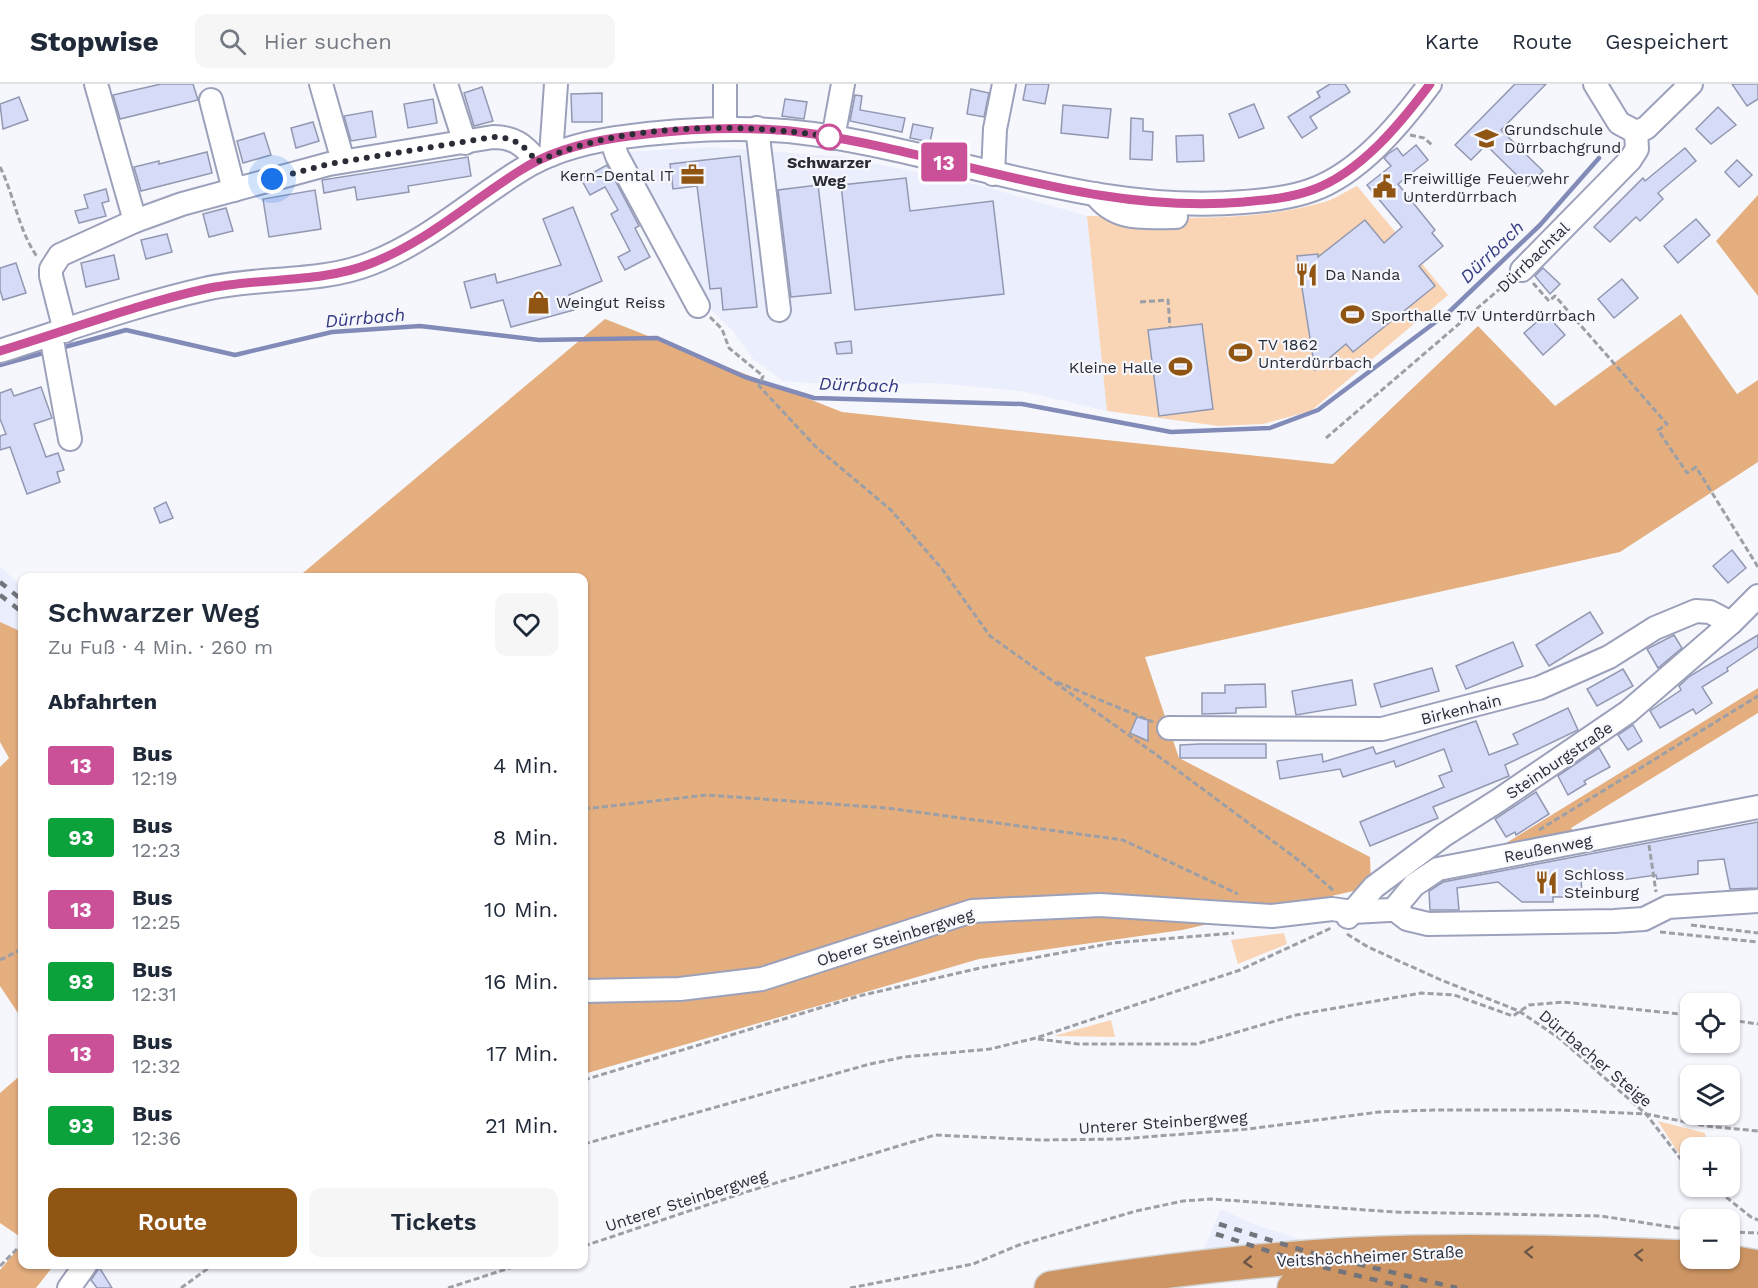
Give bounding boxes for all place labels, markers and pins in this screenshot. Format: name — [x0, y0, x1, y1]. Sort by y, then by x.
place label: Grundschule Dürrbachgrund — [1504, 120, 1621, 157]
marker: Schwarzer Weg — [816, 124, 842, 150]
school or university icon: Grundschule Dürrbachgrund — [1473, 125, 1499, 151]
place label: Schwarzer Weg — [787, 153, 871, 190]
office icon: Kern-Dental IT — [679, 162, 705, 188]
place label: Kern-Dental IT — [560, 166, 674, 185]
place label: Freiwillige Feuerwehr Unterdürrbach — [1403, 169, 1570, 206]
public building icon: Freiwillige Feuerwehr Unterdürrbach — [1372, 174, 1398, 200]
restaurant icon: Da Nanda — [1294, 261, 1320, 287]
place label: Da Nanda — [1325, 265, 1400, 284]
shop icon: Weingut Reiss — [525, 289, 551, 315]
place label: Weingut Reiss — [556, 293, 666, 312]
sports icon: Sporthalle TV Unterdürrbach — [1340, 302, 1366, 328]
place label: Sporthalle TV Unterdürrbach — [1371, 306, 1596, 325]
place label: TV 1862 Unterdürrbach — [1258, 335, 1372, 372]
sports icon: TV 1862 Unterdürrbach — [1227, 340, 1253, 366]
sports icon: Kleine Halle — [1167, 354, 1193, 380]
place label: Kleine Halle — [1069, 358, 1162, 377]
place label: Schloss Steinburg — [1564, 865, 1639, 902]
restaurant icon: Schloss Steinburg — [1533, 870, 1559, 896]

